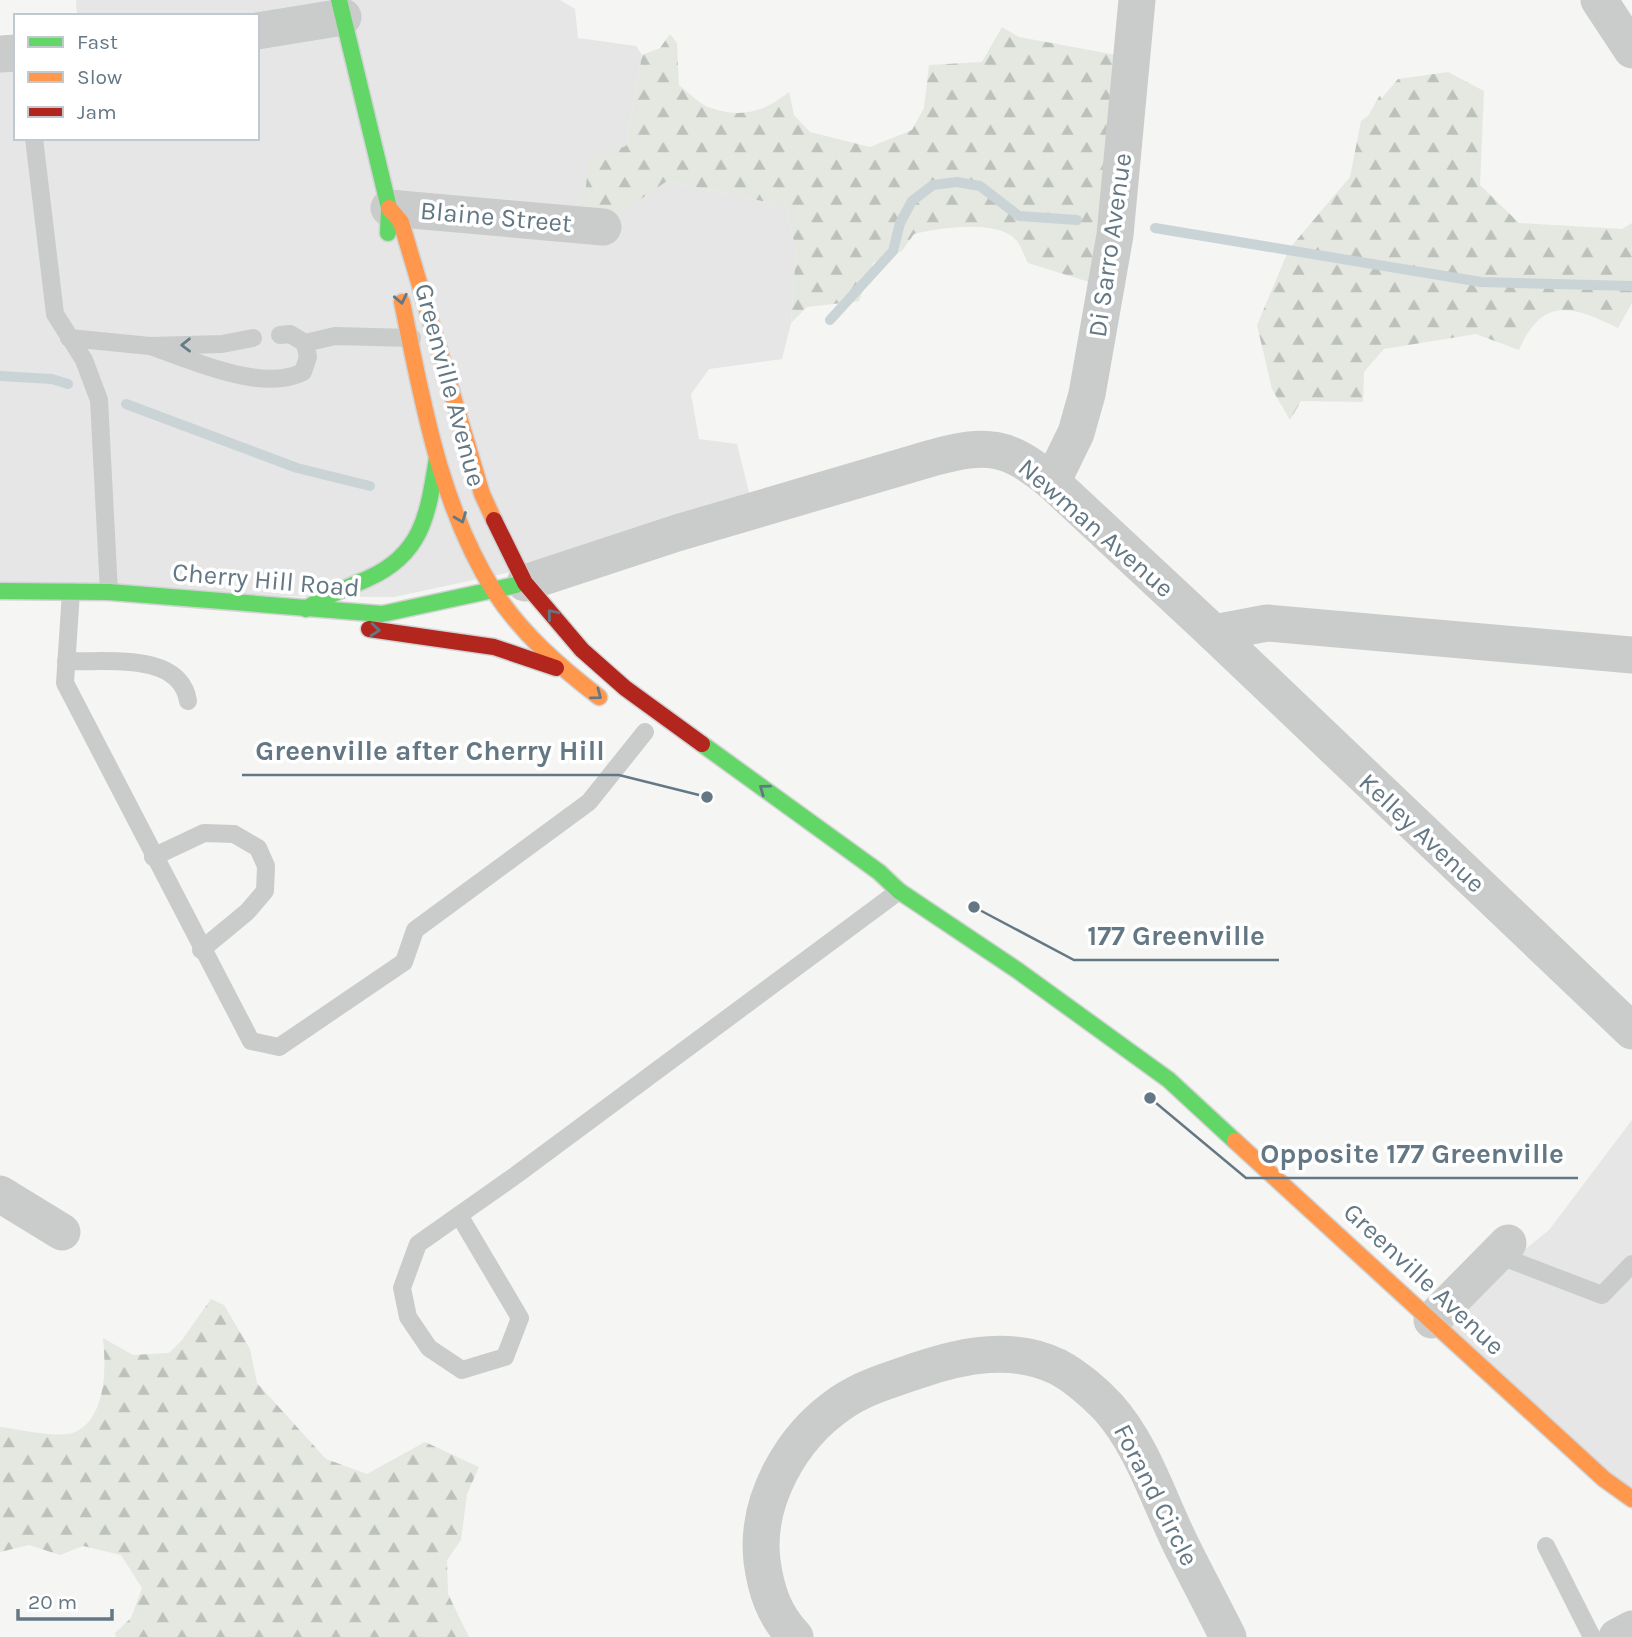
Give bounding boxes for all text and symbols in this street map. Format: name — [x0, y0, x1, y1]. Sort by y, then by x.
legend — [14, 14, 259, 140]
text: Fast — [77, 30, 118, 54]
text: Slow — [77, 65, 122, 89]
text: Jam — [77, 100, 117, 124]
street label: Di Sarro Avenue — [1082, 151, 1138, 339]
street label: Blaine Street — [419, 195, 573, 239]
street label: Greenville Avenue — [408, 280, 492, 490]
one-way arrow — [393, 293, 408, 305]
one-way arrow — [180, 337, 190, 353]
street label: Newman Avenue — [1012, 452, 1180, 604]
one-way arrow — [452, 511, 466, 523]
street label: Cherry Hill Road — [171, 556, 361, 604]
one-way arrow — [547, 610, 560, 622]
one-way arrow — [370, 622, 381, 637]
one-way arrow — [589, 687, 601, 699]
callout: Greenville after Cherry Hill — [242, 726, 619, 775]
text: Greenville after Cherry Hill — [255, 734, 605, 767]
street label: Kelley Avenue — [1353, 767, 1491, 899]
one-way arrow — [759, 785, 772, 797]
callout: 177 Greenville — [1074, 911, 1279, 960]
text: 177 Greenville — [1087, 919, 1265, 952]
callout: Opposite 177 Greenville — [1246, 1129, 1578, 1178]
text: Opposite 177 Greenville — [1260, 1137, 1564, 1170]
street label: Greenville Avenue — [1337, 1196, 1511, 1362]
street label: Forand Circle — [1107, 1419, 1205, 1571]
scale bar — [18, 1578, 112, 1622]
text: 20 m — [28, 1590, 77, 1614]

